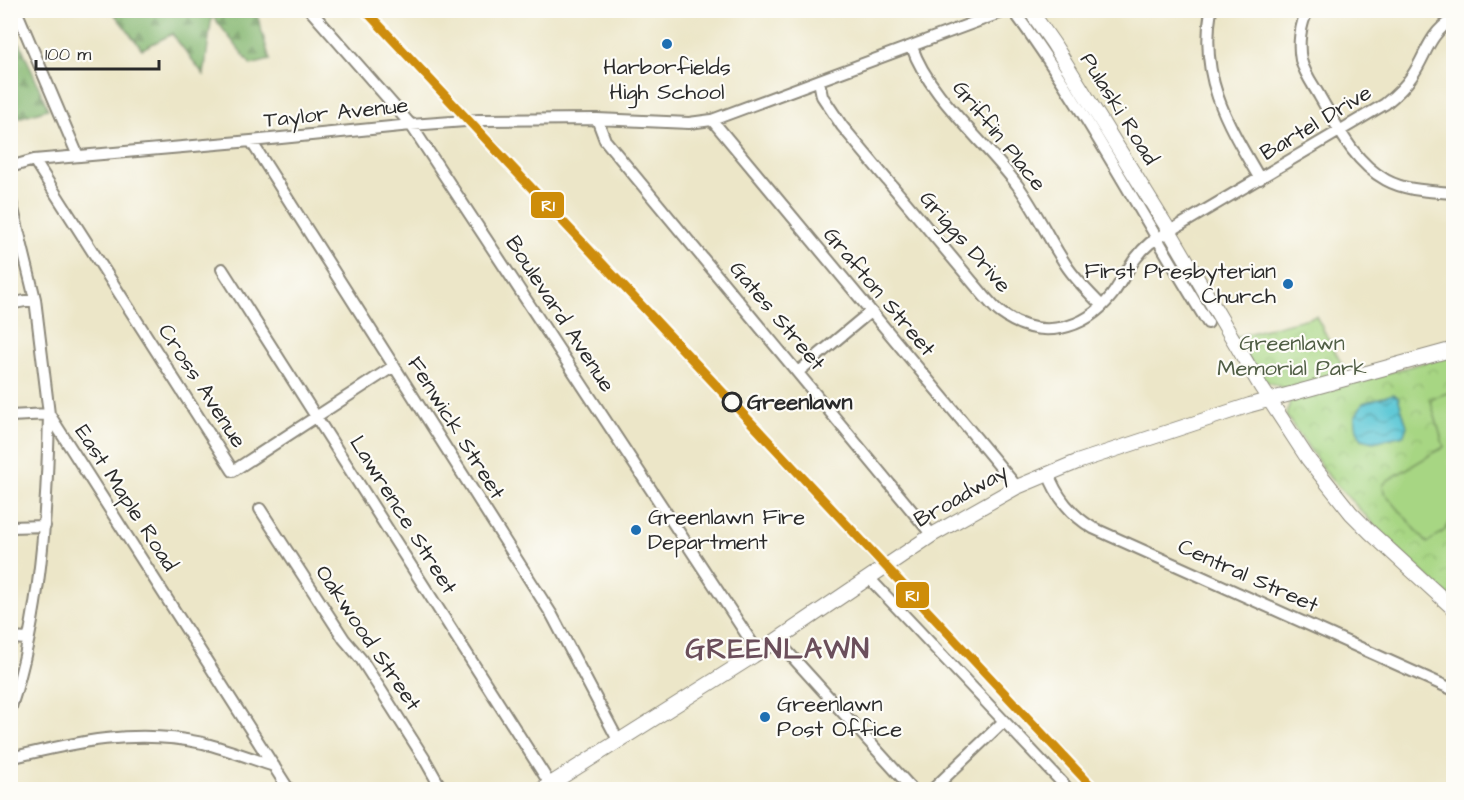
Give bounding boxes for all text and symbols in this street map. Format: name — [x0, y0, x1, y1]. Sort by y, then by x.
scale bar — [36, 33, 159, 71]
marker: Harborfields High School — [660, 37, 674, 51]
text: 100 m — [45, 42, 91, 67]
street label: Pulaski Road — [1072, 47, 1166, 171]
place label: Harborfields High School — [603, 52, 731, 109]
street label: Griffin Place — [945, 74, 1053, 198]
street label: Bartel Drive — [1254, 77, 1378, 169]
street label: Taylor Avenue — [262, 90, 410, 137]
street label: Griggs Drive — [911, 184, 1018, 301]
line badge: R1 — [530, 191, 565, 219]
text: R1 — [541, 195, 556, 217]
street label: Grafton Street — [816, 221, 943, 364]
street label: Boulevard Avenue — [498, 230, 622, 398]
street label: Gates Street — [722, 254, 832, 378]
place label: First Presbyterian Church — [1085, 256, 1276, 312]
marker: First Presbyterian Church — [1281, 277, 1295, 291]
street label: Cross Avenue — [150, 318, 254, 454]
park label: Greenlawn Memorial Park — [1217, 328, 1367, 384]
street label: Fenwick Street — [400, 351, 512, 506]
place label: Greenlawn — [747, 387, 853, 418]
marker: Greenlawn — [722, 392, 742, 412]
street label: East Maple Road — [67, 419, 185, 577]
street label: Lawrence Street — [342, 430, 464, 600]
street label: Broadway — [908, 457, 1014, 536]
place label: Greenlawn Fire Department — [648, 502, 805, 558]
marker: Greenlawn Fire Department — [629, 523, 643, 537]
street label: Central Street — [1173, 531, 1323, 621]
street label: Oakwood Street — [308, 559, 428, 717]
line badge: R1 — [895, 581, 930, 609]
text: R1 — [905, 585, 920, 607]
district label: GREENLAWN — [686, 630, 870, 669]
place label: Greenlawn Post Office — [777, 689, 902, 745]
marker: Greenlawn Post Office — [758, 710, 772, 724]

